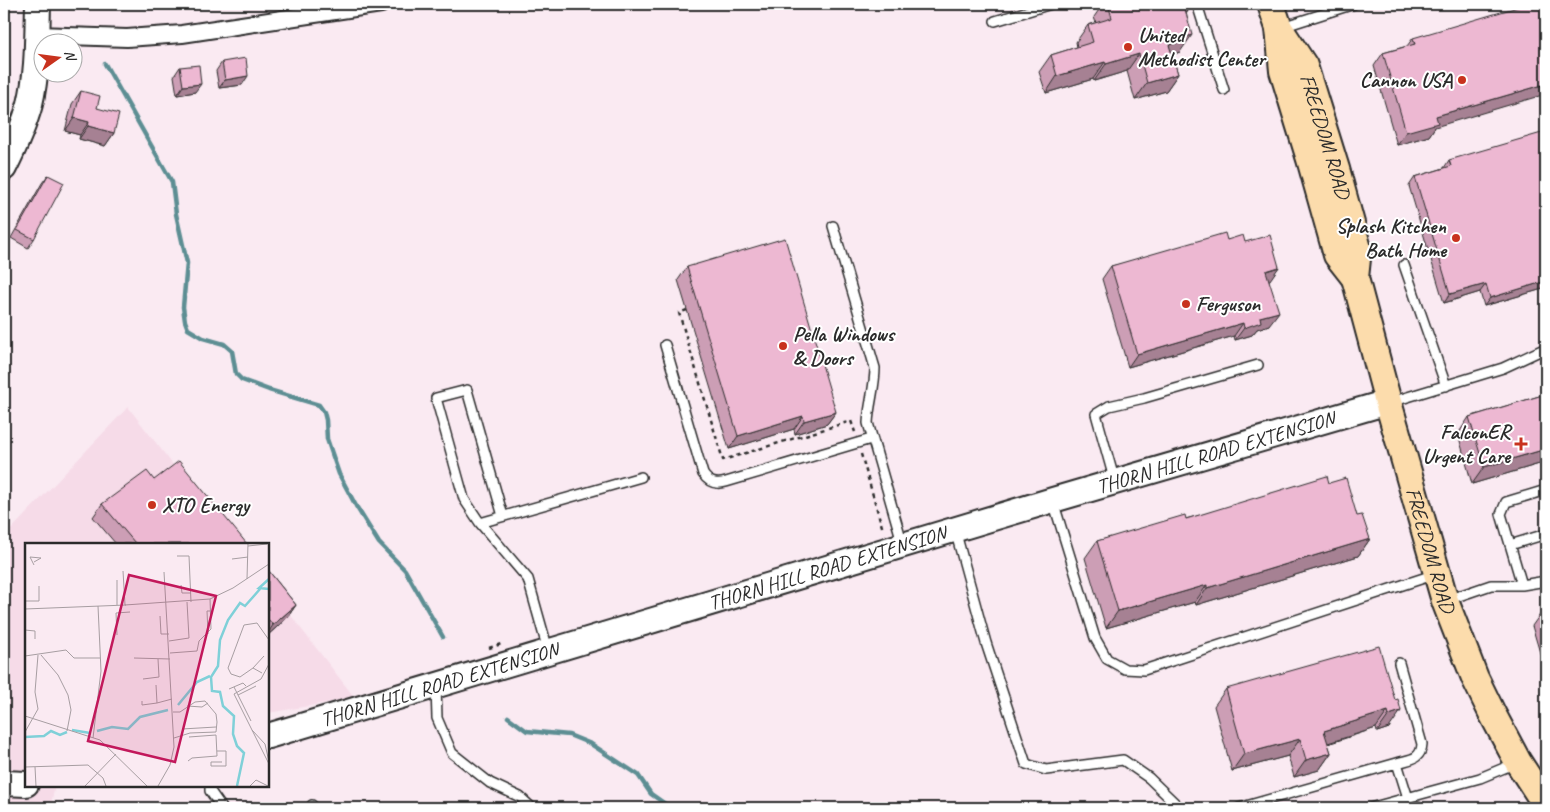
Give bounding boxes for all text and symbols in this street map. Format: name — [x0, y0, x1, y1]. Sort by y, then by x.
place label: United Methodist Center — [1138, 22, 1267, 72]
north arrow — [32, 32, 82, 82]
marker: United Methodist Center — [1122, 41, 1134, 53]
text: N — [61, 49, 80, 63]
place label: Cannon USA — [1360, 67, 1453, 93]
street label: FREEDOM ROAD — [1294, 71, 1357, 203]
marker: Cannon USA — [1456, 74, 1468, 86]
place label: Splash Kitchen Bath Home — [1336, 213, 1448, 263]
marker: Splash Kitchen Bath Home — [1450, 232, 1462, 244]
place label: Ferguson — [1196, 291, 1261, 317]
marker: Ferguson — [1180, 298, 1192, 310]
place label: Pella Windows & Doors — [793, 321, 897, 371]
marker: Pella Windows & Doors — [777, 340, 789, 352]
street label: THORN HILL ROAD EXTENSION — [1093, 404, 1341, 500]
place label: FalconER Urgent Care — [1423, 419, 1514, 469]
marker: FalconER Urgent Care — [1514, 437, 1528, 451]
street label: FREEDOM ROAD — [1400, 485, 1462, 618]
place label: XTO Energy — [162, 492, 251, 518]
marker: XTO Energy — [146, 499, 158, 511]
street label: THORN HILL ROAD EXTENSION — [705, 519, 952, 616]
inset map — [25, 543, 269, 787]
street label: THORN HILL ROAD EXTENSION — [317, 636, 564, 732]

